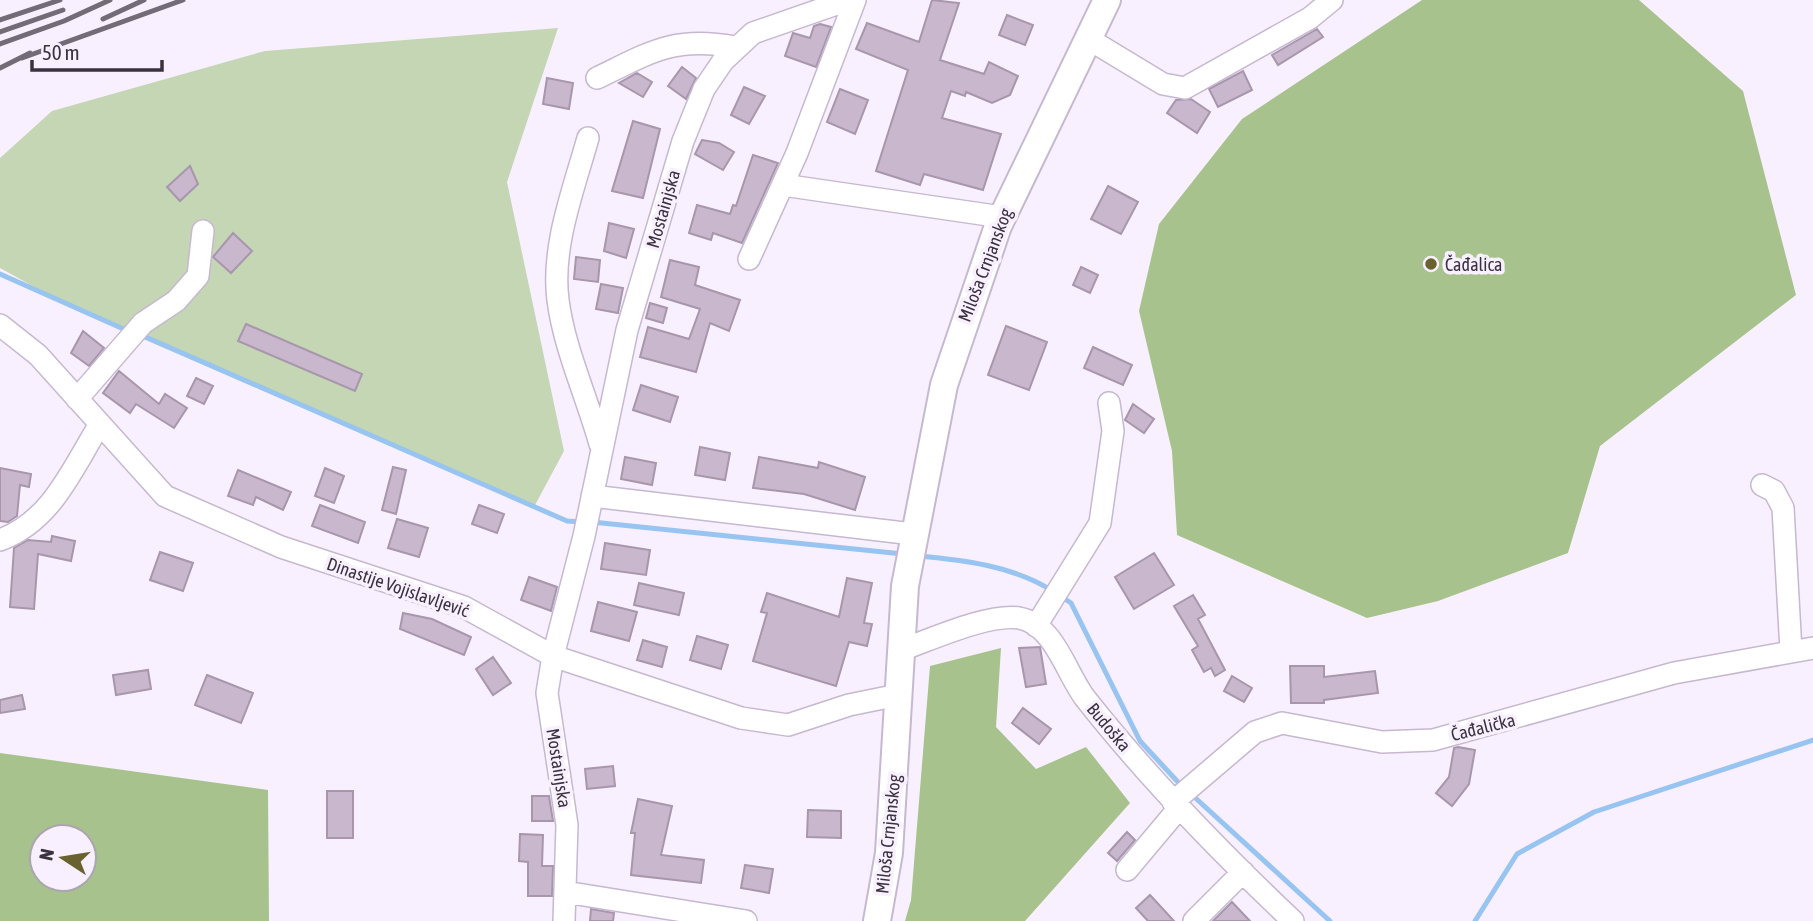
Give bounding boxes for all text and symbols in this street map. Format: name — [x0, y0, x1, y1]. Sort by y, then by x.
scale bar — [32, 28, 161, 72]
text: 50 m — [42, 40, 80, 64]
street label: Mostainjska — [642, 168, 684, 250]
street label: Miloša Crnjanskog — [954, 205, 1016, 325]
place label: Čađalica — [1445, 254, 1502, 275]
marker: Čađalica — [1423, 256, 1439, 272]
street label: Dinastije Vojislavljević — [324, 553, 472, 621]
street label: Budoška — [1083, 698, 1135, 756]
street label: Čađalička — [1449, 709, 1517, 745]
street label: Mostainjska — [542, 727, 576, 809]
street label: Miloša Crnjanskog — [871, 773, 905, 895]
north arrow — [28, 823, 98, 893]
text: N — [34, 847, 58, 862]

